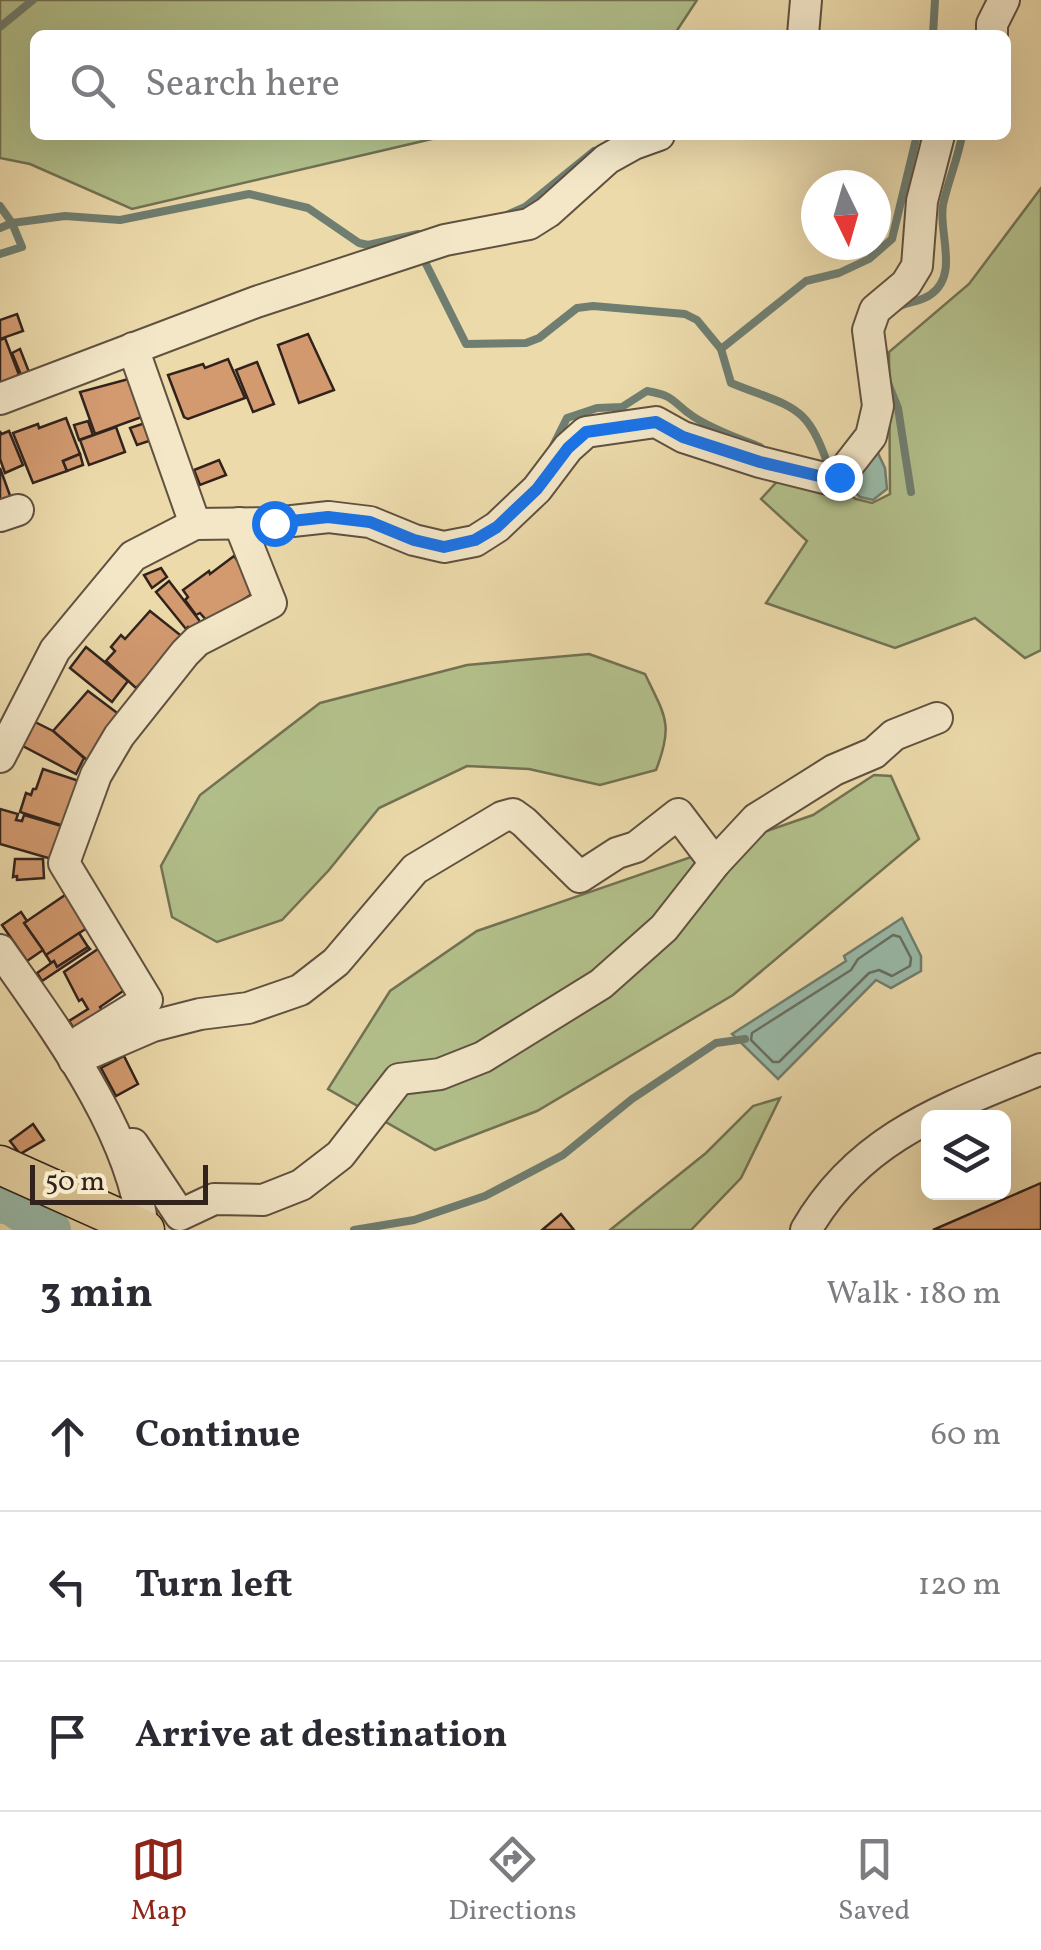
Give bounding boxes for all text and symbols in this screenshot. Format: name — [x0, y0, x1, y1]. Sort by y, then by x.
search box — [30, 30, 1011, 140]
icon: search — [65, 58, 120, 113]
text: Search here — [145, 59, 340, 112]
north arrow — [801, 170, 891, 260]
route end — [817, 455, 863, 501]
route start — [252, 501, 298, 547]
map controls — [921, 1110, 1011, 1200]
button: layers — [921, 1110, 1011, 1200]
scale bar — [30, 1160, 208, 1204]
text: 50 m — [45, 1163, 105, 1202]
text: 3 min — [40, 1266, 153, 1325]
text: Walk · 180 m — [827, 1273, 1001, 1317]
icon: ahead — [40, 1409, 95, 1464]
text: Continue — [135, 1410, 300, 1463]
text: 60 m — [931, 1414, 1001, 1458]
icon: left — [40, 1559, 95, 1614]
text: Turn left — [135, 1560, 292, 1613]
text: 120 m — [918, 1564, 1001, 1608]
icon: arrive — [40, 1709, 95, 1764]
text: Arrive at destination — [135, 1710, 508, 1763]
tab: Map — [131, 1832, 187, 1931]
tab: Directions — [448, 1832, 577, 1931]
tab: Saved — [838, 1832, 910, 1931]

